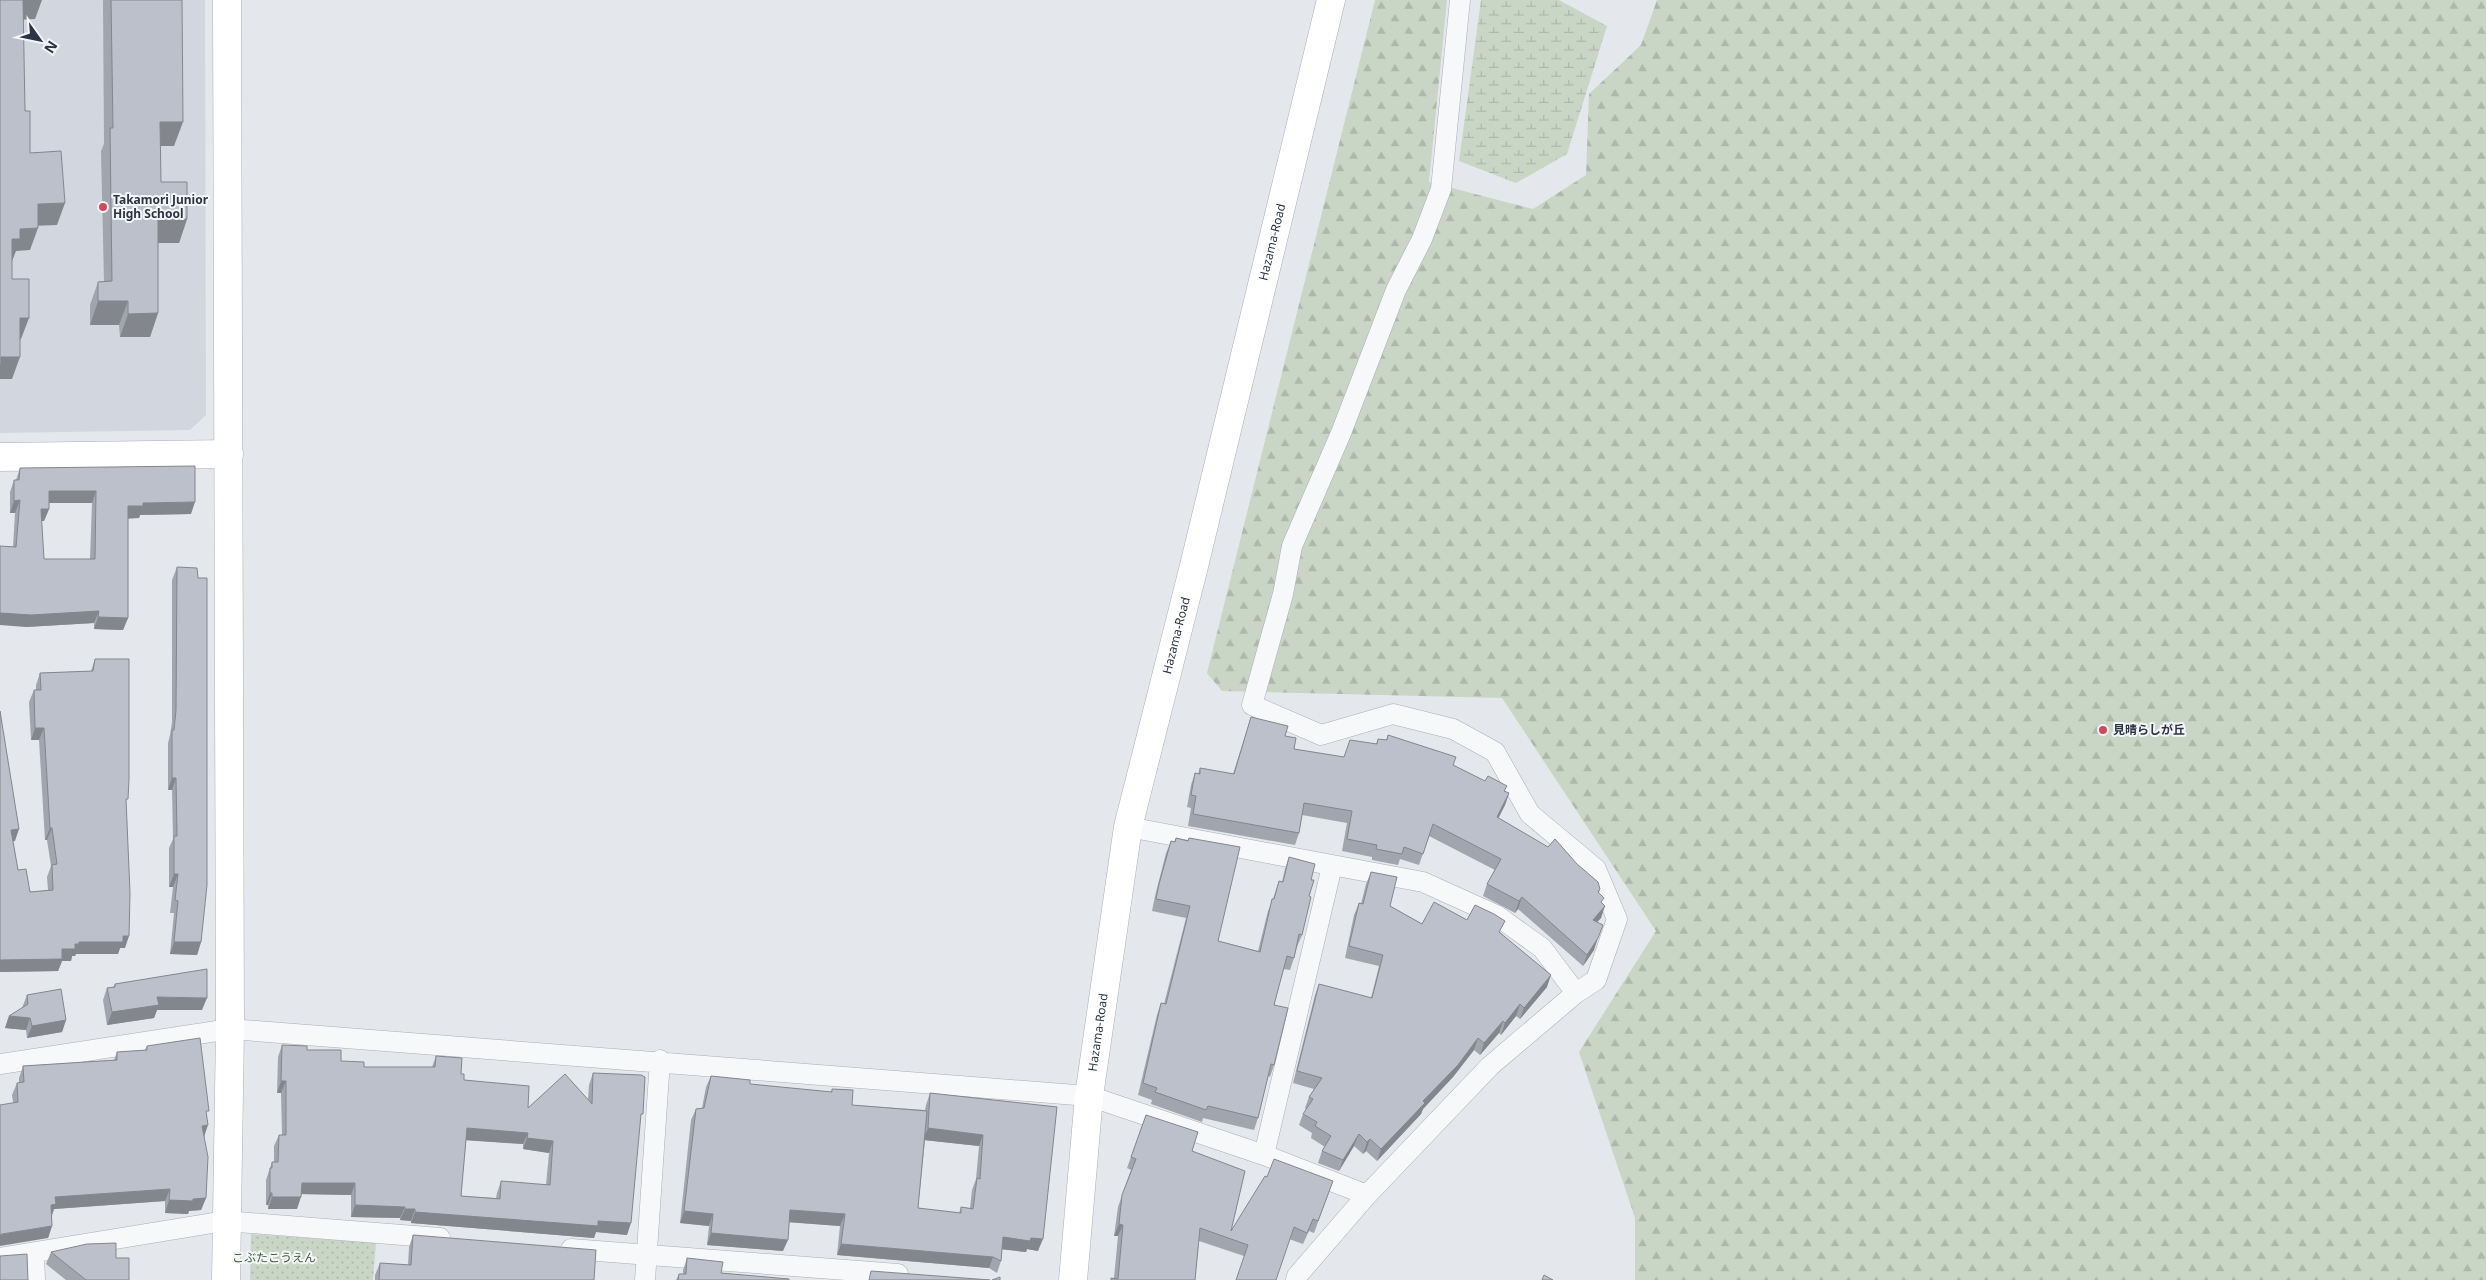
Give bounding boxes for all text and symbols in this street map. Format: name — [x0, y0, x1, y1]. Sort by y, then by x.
north arrow — [15, 15, 65, 65]
text: N — [40, 37, 62, 57]
place label: Takamori Junior High School — [113, 191, 209, 222]
marker: Takamori Junior High School — [97, 201, 109, 213]
street label: Hazama-Road — [1254, 202, 1289, 282]
street label: Hazama-Road — [1158, 595, 1194, 676]
place label: 見晴らしが丘 — [2113, 721, 2185, 738]
marker: 見晴らしが丘 — [2097, 724, 2109, 736]
street label: Hazama-Road — [1084, 992, 1112, 1072]
park label: こぶたこうえん — [232, 1249, 316, 1266]

